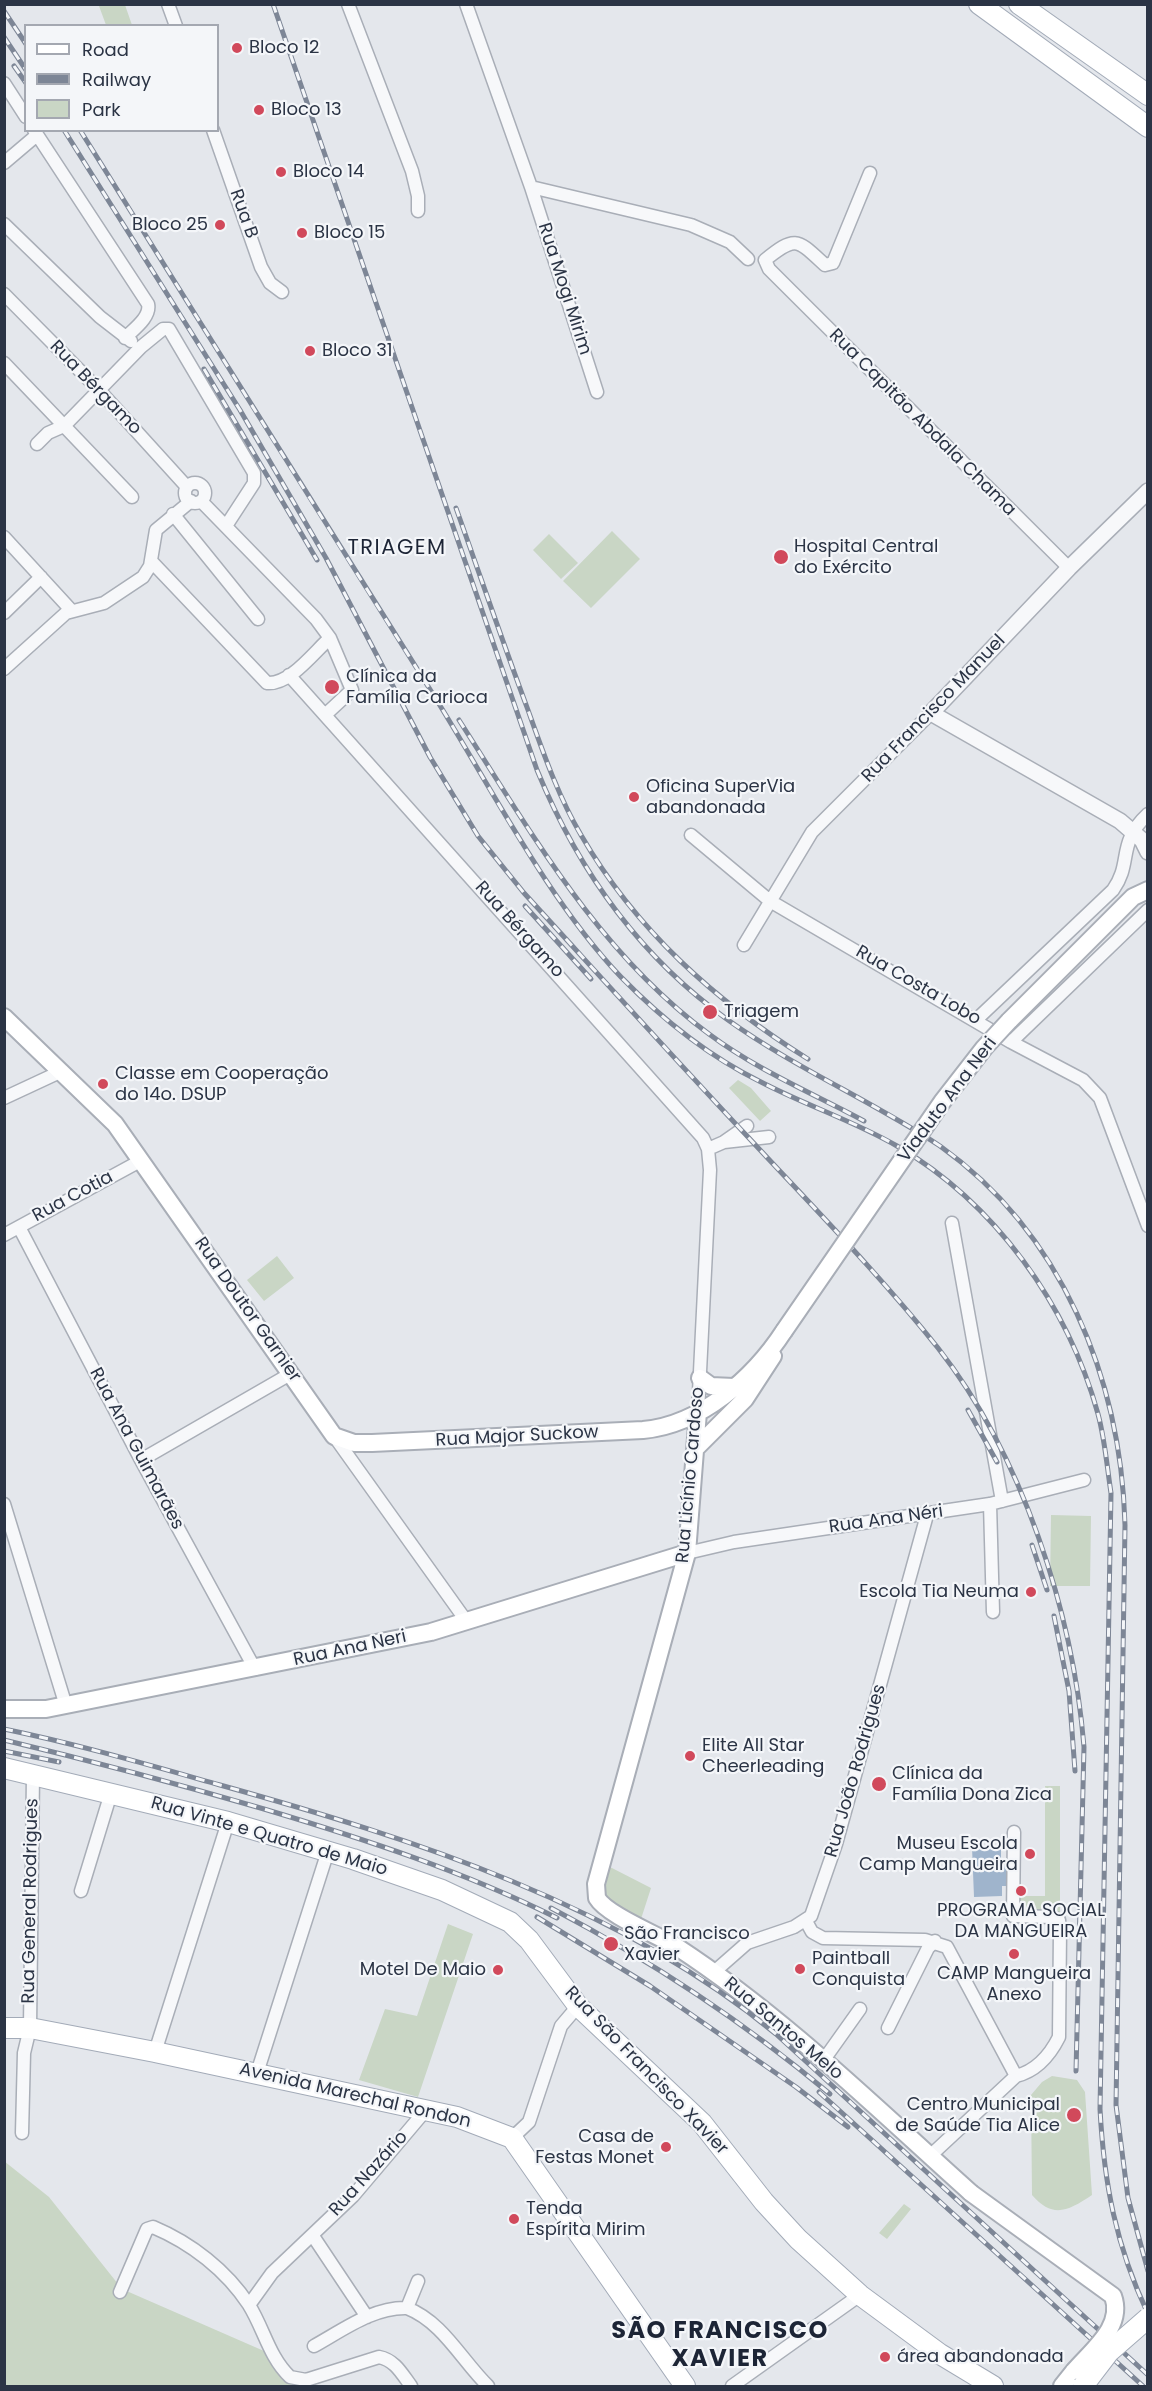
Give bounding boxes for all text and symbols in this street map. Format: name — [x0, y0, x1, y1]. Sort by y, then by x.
legend — [24, 24, 219, 132]
text: Road — [82, 37, 129, 62]
place label: Bloco 12 — [249, 37, 319, 59]
marker: Bloco 12 — [230, 41, 244, 55]
text: Railway — [82, 67, 151, 92]
text: Park — [82, 97, 121, 122]
place label: Bloco 13 — [271, 99, 342, 121]
marker: Bloco 13 — [252, 103, 266, 117]
place label: Bloco 14 — [293, 161, 364, 183]
marker: Bloco 14 — [274, 165, 288, 179]
street label: Rua B — [224, 187, 262, 241]
place label: Bloco 25 — [132, 214, 208, 236]
marker: Bloco 25 — [213, 218, 227, 232]
street label: Rua Mogi Mirim — [532, 220, 596, 358]
place label: Bloco 15 — [314, 222, 385, 244]
marker: Bloco 15 — [295, 226, 309, 240]
street label: Rua Capitão Abdala Chama — [824, 325, 1020, 521]
street label: Rua Bérgamo — [45, 336, 145, 440]
place label: Bloco 31 — [322, 340, 393, 362]
marker: Bloco 31 — [303, 344, 317, 358]
district label: TRIAGEM — [347, 536, 447, 562]
place label: Hospital Central do Exército — [794, 536, 938, 578]
marker: Hospital Central do Exército — [772, 548, 790, 566]
street label: Rua Francisco Manuel — [858, 631, 1010, 787]
place label: Clínica da Família Carioca — [346, 666, 488, 708]
marker: Clínica da Família Carioca — [323, 678, 341, 696]
place label: Oficina SuperVia abandonada — [646, 776, 795, 818]
marker: Oficina SuperVia abandonada — [627, 790, 641, 804]
street label: Rua Bérgamo — [470, 877, 568, 983]
street label: Rua Costa Lobo — [852, 941, 984, 1031]
place label: Triagem — [724, 1001, 799, 1023]
marker: Triagem — [701, 1003, 719, 1021]
street label: Viaduto Ana Neri — [894, 1033, 1002, 1167]
place label: Classe em Cooperação do 14o. DSUP — [115, 1063, 329, 1106]
marker: Classe em Cooperação do 14o. DSUP — [96, 1077, 110, 1091]
street label: Rua Cotia — [29, 1167, 117, 1227]
street label: Rua Doutor Garnier — [189, 1234, 305, 1386]
street label: Rua Ana Guimarães — [84, 1364, 188, 1534]
street label: Rua Licínio Cardoso — [673, 1386, 709, 1564]
street label: Rua Major Suckow — [435, 1422, 599, 1452]
street label: Rua Ana Néri — [828, 1501, 944, 1539]
place label: Escola Tia Neuma — [859, 1581, 1019, 1603]
marker: Escola Tia Neuma — [1024, 1585, 1038, 1599]
street label: Rua Ana Neri — [292, 1626, 408, 1672]
street label: Rua João Rodrigues — [821, 1682, 891, 1860]
place label: Elite All Star Cheerleading — [702, 1735, 824, 1778]
marker: Elite All Star Cheerleading — [683, 1749, 697, 1763]
place label: Clínica da Família Dona Zica — [892, 1763, 1052, 1806]
marker: Clínica da Família Dona Zica — [870, 1775, 888, 1793]
street label: Rua Vinte e Quatro de Maio — [148, 1793, 390, 1881]
street label: Rua General Rodrigues — [18, 1798, 44, 2004]
place label: Museu Escola Camp Mangueira — [859, 1833, 1018, 1876]
marker: Museu Escola Camp Mangueira — [1023, 1847, 1037, 1861]
marker: PROGRAMA SOCIAL DA MANGUEIRA — [1014, 1884, 1028, 1898]
place label: PROGRAMA SOCIAL DA MANGUEIRA — [937, 1900, 1105, 1942]
place label: São Francisco Xavier — [624, 1923, 750, 1966]
marker: São Francisco Xavier — [602, 1935, 620, 1953]
marker: CAMP Mangueira Anexo — [1007, 1947, 1021, 1961]
place label: Paintball Conquista — [812, 1948, 905, 1990]
place label: Motel De Maio — [360, 1959, 486, 1981]
marker: Paintball Conquista — [793, 1962, 807, 1976]
marker: Motel De Maio — [491, 1963, 505, 1977]
place label: CAMP Mangueira Anexo — [937, 1963, 1091, 2006]
street label: Rua Santos Melo — [719, 1973, 847, 2085]
street label: Rua São Francisco Xavier — [560, 1982, 732, 2160]
street label: Avenida Marechal Rondon — [237, 2059, 473, 2133]
place label: Centro Municipal de Saúde Tia Alice — [895, 2094, 1060, 2136]
marker: Centro Municipal de Saúde Tia Alice — [1065, 2106, 1083, 2124]
place label: Casa de Festas Monet — [535, 2126, 654, 2168]
street label: Rua Nazário — [325, 2127, 413, 2221]
marker: Casa de Festas Monet — [659, 2140, 673, 2154]
place label: Tenda Espírita Mirim — [526, 2198, 646, 2240]
marker: Tenda Espírita Mirim — [507, 2212, 521, 2226]
district label: SÃO FRANCISCO XAVIER — [611, 2318, 829, 2374]
place label: área abandonada — [897, 2346, 1064, 2368]
marker: área abandonada — [878, 2350, 892, 2364]

